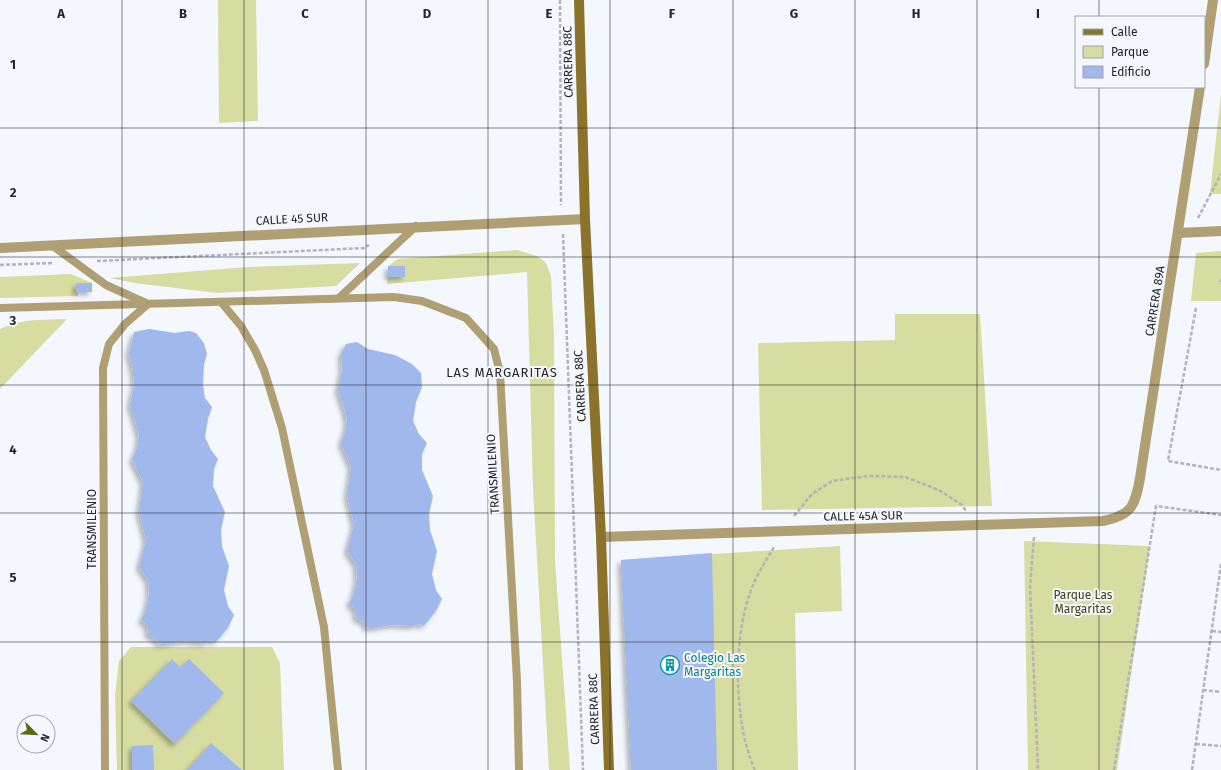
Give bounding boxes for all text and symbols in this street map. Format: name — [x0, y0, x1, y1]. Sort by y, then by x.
text: A — [56, 6, 65, 21]
text: B — [179, 6, 187, 21]
text: C — [301, 6, 309, 21]
text: D — [423, 6, 432, 21]
text: E — [546, 6, 553, 21]
text: F — [669, 6, 676, 21]
text: G — [790, 6, 798, 21]
text: H — [912, 6, 920, 21]
text: I — [1036, 6, 1040, 21]
legend — [1075, 16, 1205, 88]
text: Calle — [1111, 25, 1138, 39]
street label: CARRERA 88C — [560, 26, 576, 98]
text: Parque — [1111, 45, 1149, 59]
text: 1 — [10, 57, 16, 72]
text: Edificio — [1111, 65, 1151, 79]
text: 2 — [10, 185, 17, 200]
street label: CALLE 45 SUR — [256, 210, 328, 228]
street label: CARRERA 89A — [1143, 265, 1168, 337]
text: 3 — [9, 313, 17, 328]
street label: CARRERA 88C — [571, 350, 589, 422]
district label: LAS MARGARITAS — [446, 365, 558, 380]
street label: TRANSMILENIO — [484, 434, 502, 514]
text: 4 — [9, 442, 17, 457]
street label: TRANSMILENIO — [85, 489, 99, 569]
street label: CALLE 45A SUR — [823, 508, 903, 524]
text: 5 — [10, 570, 17, 585]
park label: Parque Las Margaritas — [1054, 588, 1113, 616]
place label: Colegio Las Margaritas — [684, 651, 746, 679]
building icon: Colegio Las Margaritas — [659, 654, 681, 676]
street label: CARRERA 88C — [586, 673, 602, 745]
north arrow — [16, 714, 56, 754]
text: N — [37, 732, 52, 744]

